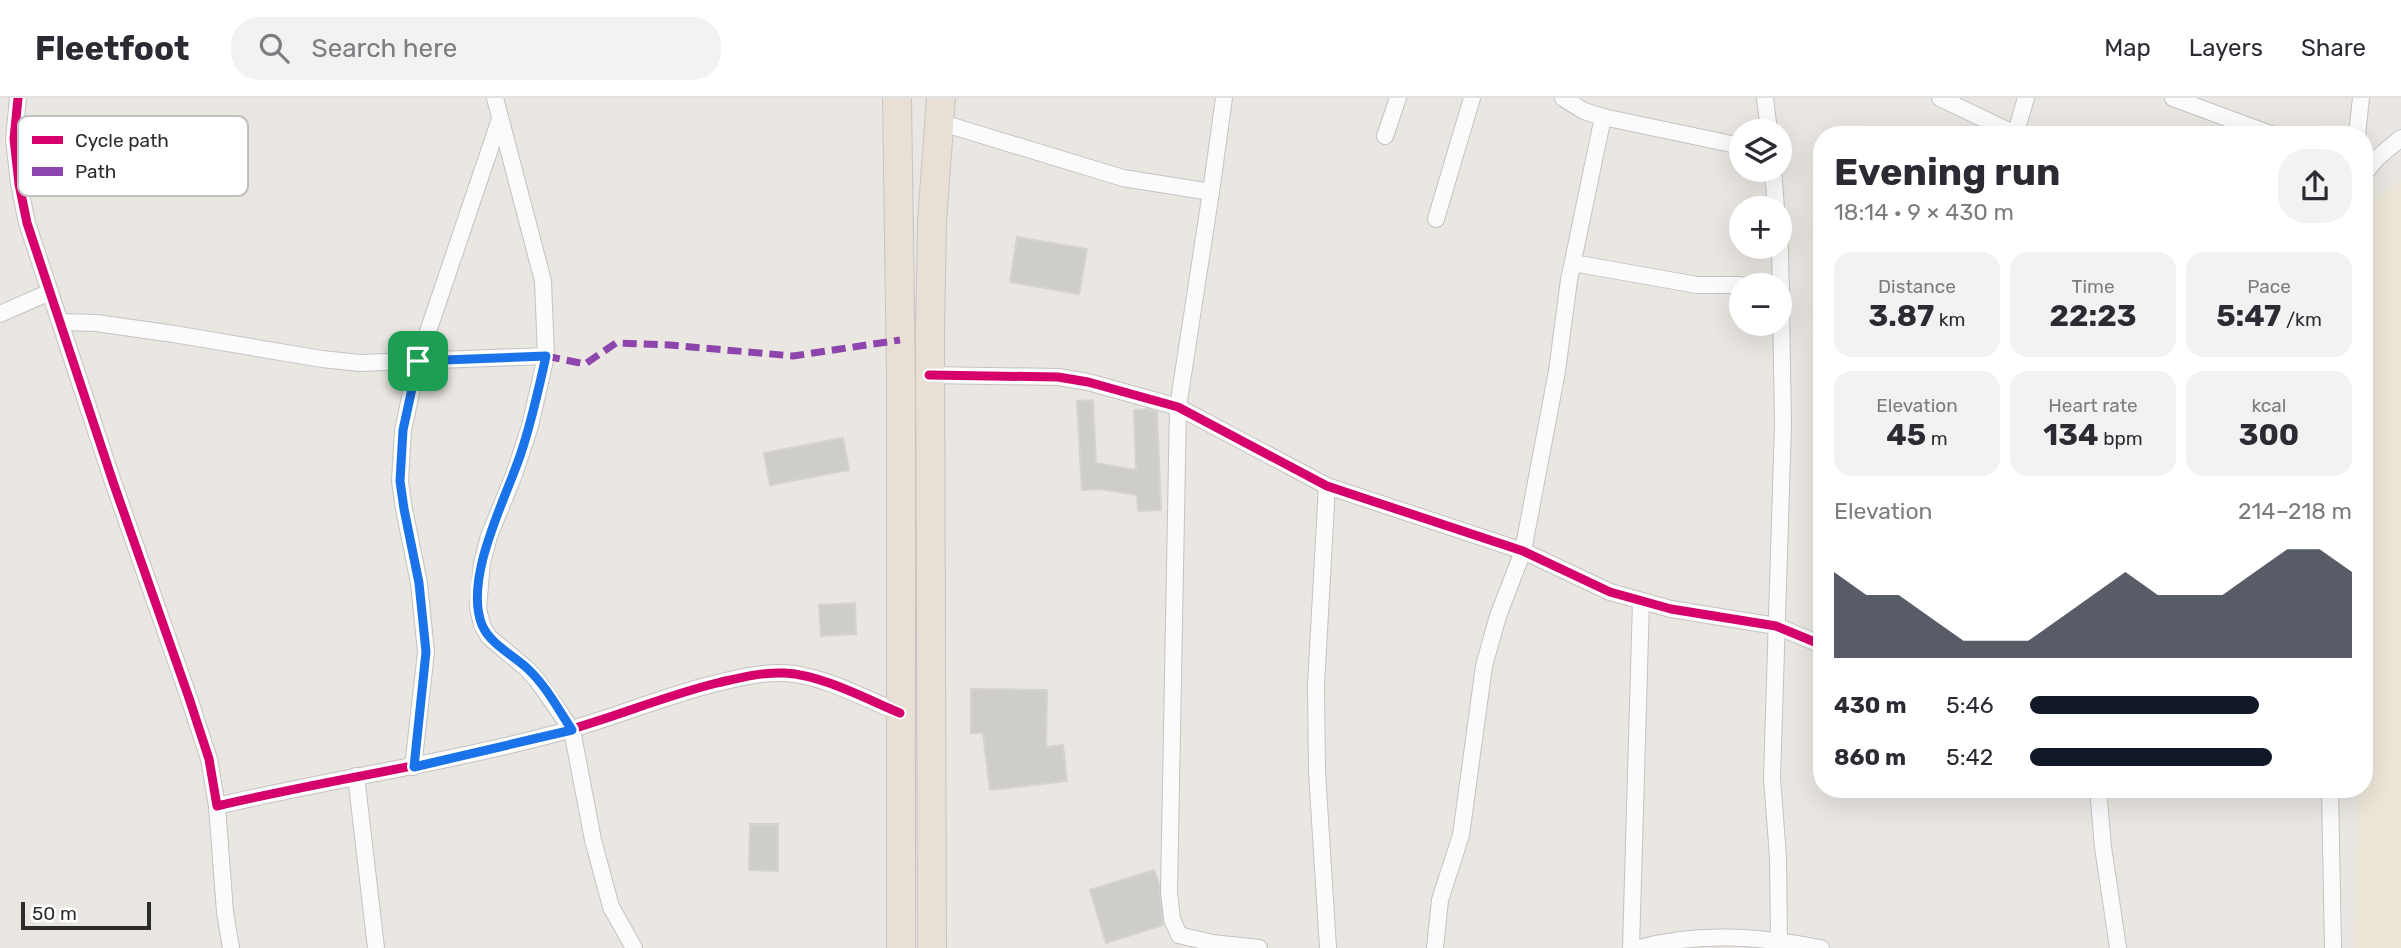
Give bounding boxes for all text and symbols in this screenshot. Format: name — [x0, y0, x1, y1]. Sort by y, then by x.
search box — [231, 17, 721, 80]
text: Fleetfoot — [35, 29, 189, 68]
icon: search — [255, 29, 293, 67]
text: Search here — [311, 33, 457, 64]
text: Map — [2104, 34, 2151, 62]
text: Layers — [2189, 34, 2263, 62]
text: Share — [2301, 34, 2366, 62]
legend — [18, 116, 248, 196]
map controls — [1729, 119, 1792, 336]
button: layers — [1729, 119, 1792, 182]
text: Cycle path — [75, 129, 169, 152]
text: Evening run — [1834, 149, 2060, 195]
button: share — [2278, 149, 2352, 223]
text: Path — [75, 160, 116, 183]
button: + — [1729, 196, 1792, 259]
text: 18:14 · 9 × 430 m — [1834, 198, 2014, 226]
button: − — [1729, 273, 1792, 336]
text: Distance — [1878, 275, 1956, 298]
text: Time — [2071, 275, 2115, 298]
text: Pace — [2247, 275, 2291, 298]
text: 3.87 — [1868, 298, 1934, 334]
text: 22:23 — [2049, 298, 2137, 334]
text: 5:47 — [2216, 298, 2281, 334]
text: km — [1934, 308, 1966, 331]
text: /km — [2281, 308, 2322, 331]
pin — [388, 331, 448, 391]
icon: arrive — [399, 342, 437, 380]
text: Elevation — [1876, 394, 1958, 417]
text: Heart rate — [2048, 394, 2138, 417]
text: kcal — [2252, 394, 2286, 417]
text: 45 — [1886, 417, 1926, 453]
text: 134 — [2043, 417, 2098, 453]
text: 300 — [2239, 417, 2299, 453]
text: m — [1926, 427, 1948, 450]
text: bpm — [2098, 427, 2143, 450]
text: Elevation — [1834, 497, 1933, 525]
text: 214–218 m — [2238, 497, 2352, 525]
text: 430 m — [1834, 691, 1906, 719]
text: 5:46 — [1946, 691, 1994, 719]
text: 860 m — [1834, 743, 1906, 771]
text: 5:42 — [1946, 743, 1993, 771]
scale bar — [21, 899, 150, 931]
text: 50 m — [32, 902, 77, 925]

